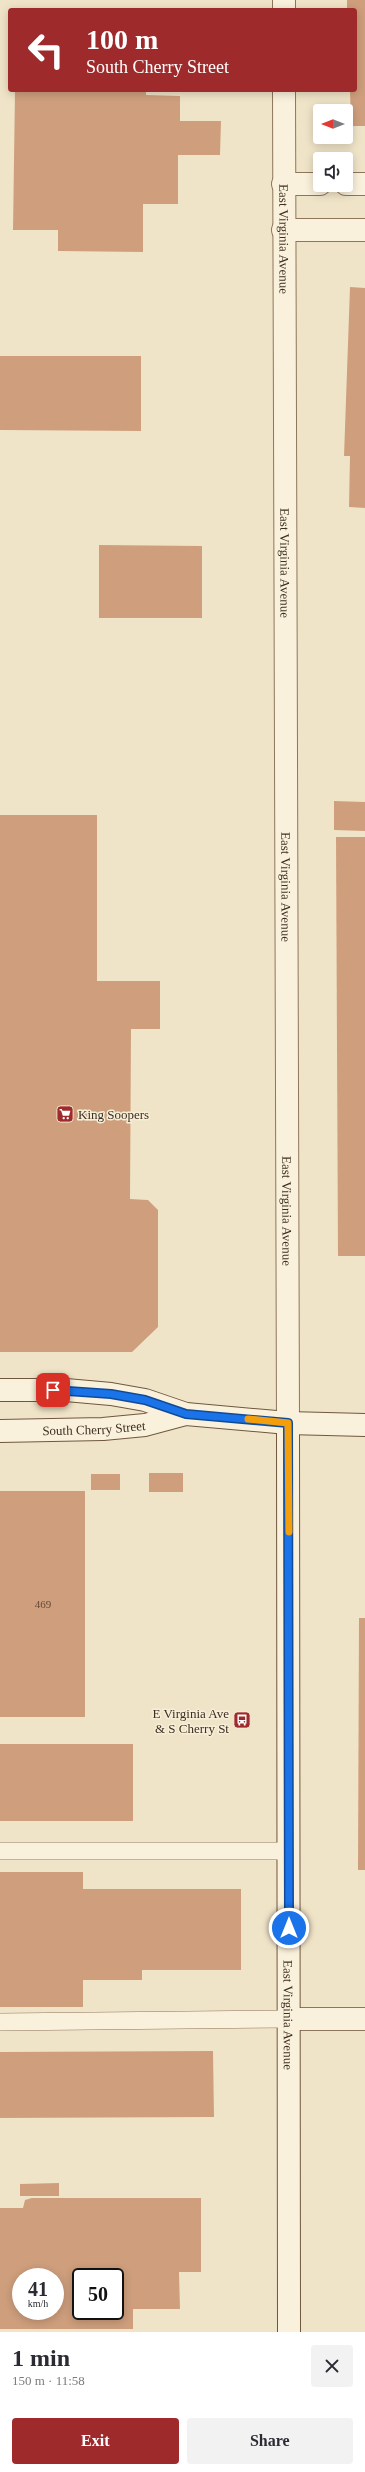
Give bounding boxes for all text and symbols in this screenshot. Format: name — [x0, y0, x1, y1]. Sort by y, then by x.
icon: left — [20, 24, 72, 76]
text: 100 m — [86, 24, 158, 55]
text: South Cherry Street — [86, 57, 229, 77]
north arrow — [313, 104, 353, 144]
map controls — [313, 104, 353, 192]
button: sound — [313, 152, 353, 192]
street label: East Virginia Avenue — [276, 184, 292, 294]
street label: East Virginia Avenue — [277, 508, 293, 618]
street label: East Virginia Avenue — [278, 832, 294, 942]
supermarket icon: King Soopers — [55, 1104, 75, 1124]
place label: King Soopers — [78, 1107, 149, 1122]
street label: East Virginia Avenue — [279, 1156, 295, 1266]
pin — [36, 1373, 70, 1407]
icon: arrive — [42, 1379, 64, 1401]
street label: South Cherry Street — [42, 1418, 147, 1438]
house number: 469 — [35, 1598, 52, 1610]
place label: E Virginia Ave & S Cherry St — [153, 1706, 229, 1736]
bus stop icon: E Virginia Ave & S Cherry St — [232, 1710, 252, 1730]
position arrow — [268, 1907, 310, 1949]
street label: East Virginia Avenue — [281, 1960, 296, 2070]
speed limit sign: 50 — [72, 2268, 124, 2320]
text: 41 — [28, 2278, 48, 2300]
text: km/h — [28, 2298, 48, 2309]
text: 1 min — [12, 2345, 70, 2371]
button: close — [311, 2345, 353, 2387]
text: 150 m · 11:58 — [12, 2373, 85, 2388]
button: Exit — [12, 2418, 179, 2464]
button: Share — [187, 2418, 353, 2464]

